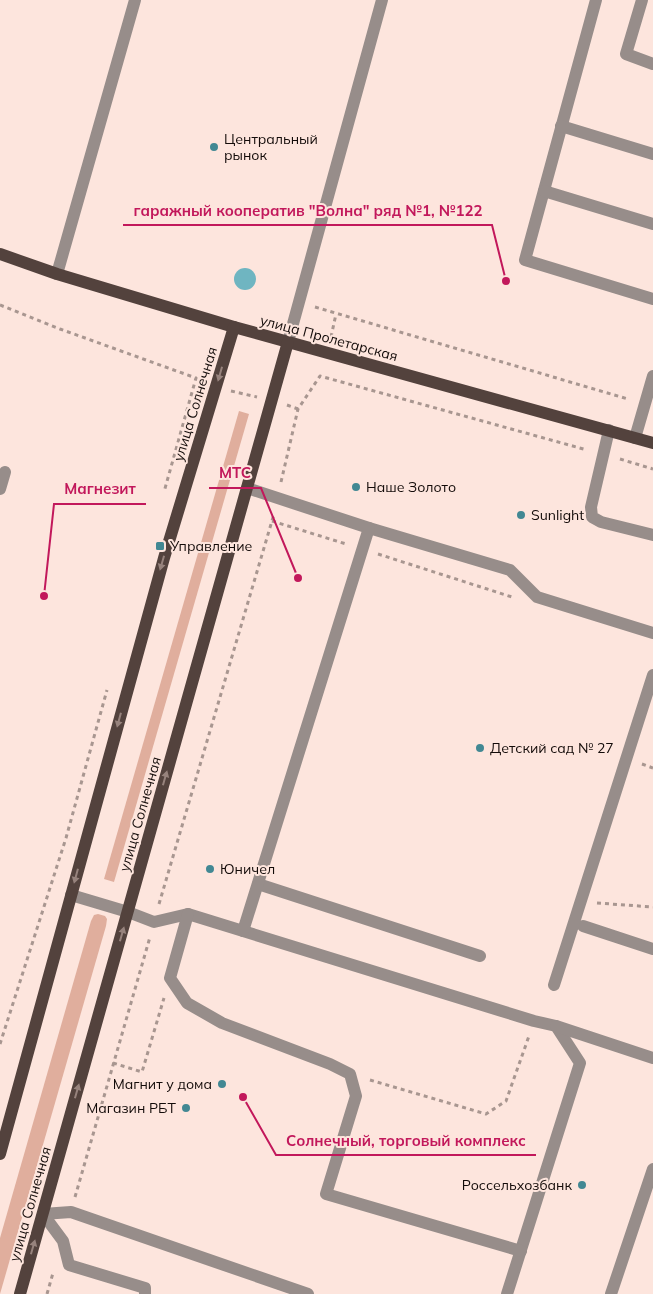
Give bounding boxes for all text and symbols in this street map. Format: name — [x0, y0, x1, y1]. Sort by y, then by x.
place label: Центральный рынок — [224, 130, 318, 164]
marker: Центральный рынок — [208, 141, 220, 153]
callout: гаражный кооператив "Волна" ряд №1, №122 — [123, 195, 492, 225]
text: гаражный кооператив "Волна" ряд №1, №122 — [133, 201, 483, 220]
street label: улица Пролетарская — [258, 311, 400, 365]
street label: улица Солнечная — [169, 345, 221, 463]
one-way arrow — [215, 367, 223, 382]
callout: МТС — [209, 458, 261, 488]
text: МТС — [219, 463, 251, 482]
callout: Магнезит — [54, 474, 146, 504]
place label: Наше Золото — [366, 478, 456, 496]
text: Магнезит — [64, 479, 137, 498]
marker: Наше Золото — [350, 481, 362, 493]
place label: Sunlight — [531, 506, 584, 524]
marker: Sunlight — [515, 509, 527, 521]
place label: Управление — [169, 537, 252, 555]
marker: Управление — [154, 540, 166, 552]
one-way arrow — [158, 556, 166, 571]
one-way arrow — [115, 712, 123, 727]
place label: Детский сад № 27 — [490, 739, 614, 757]
marker: Детский сад № 27 — [474, 742, 486, 754]
street label: улица Солнечная — [115, 754, 165, 874]
one-way arrow — [162, 770, 170, 785]
place label: Юничел — [220, 860, 275, 878]
marker: Юничел — [204, 863, 216, 875]
one-way arrow — [72, 869, 80, 884]
one-way arrow — [118, 927, 126, 942]
place label: Магнит у дома — [113, 1075, 212, 1093]
marker: Магнит у дома — [216, 1078, 228, 1090]
one-way arrow — [74, 1083, 82, 1098]
place label: Магазин РБТ — [86, 1099, 177, 1117]
marker: Магазин РБТ — [180, 1102, 192, 1114]
callout: Солнечный, торговый комплекс — [276, 1125, 536, 1155]
text: Солнечный, торговый комплекс — [286, 1131, 526, 1150]
street label: улица Солнечная — [5, 1144, 55, 1264]
place label: Россельхозбанк — [462, 1176, 572, 1194]
marker: Россельхозбанк — [576, 1179, 588, 1191]
one-way arrow — [30, 1239, 38, 1254]

